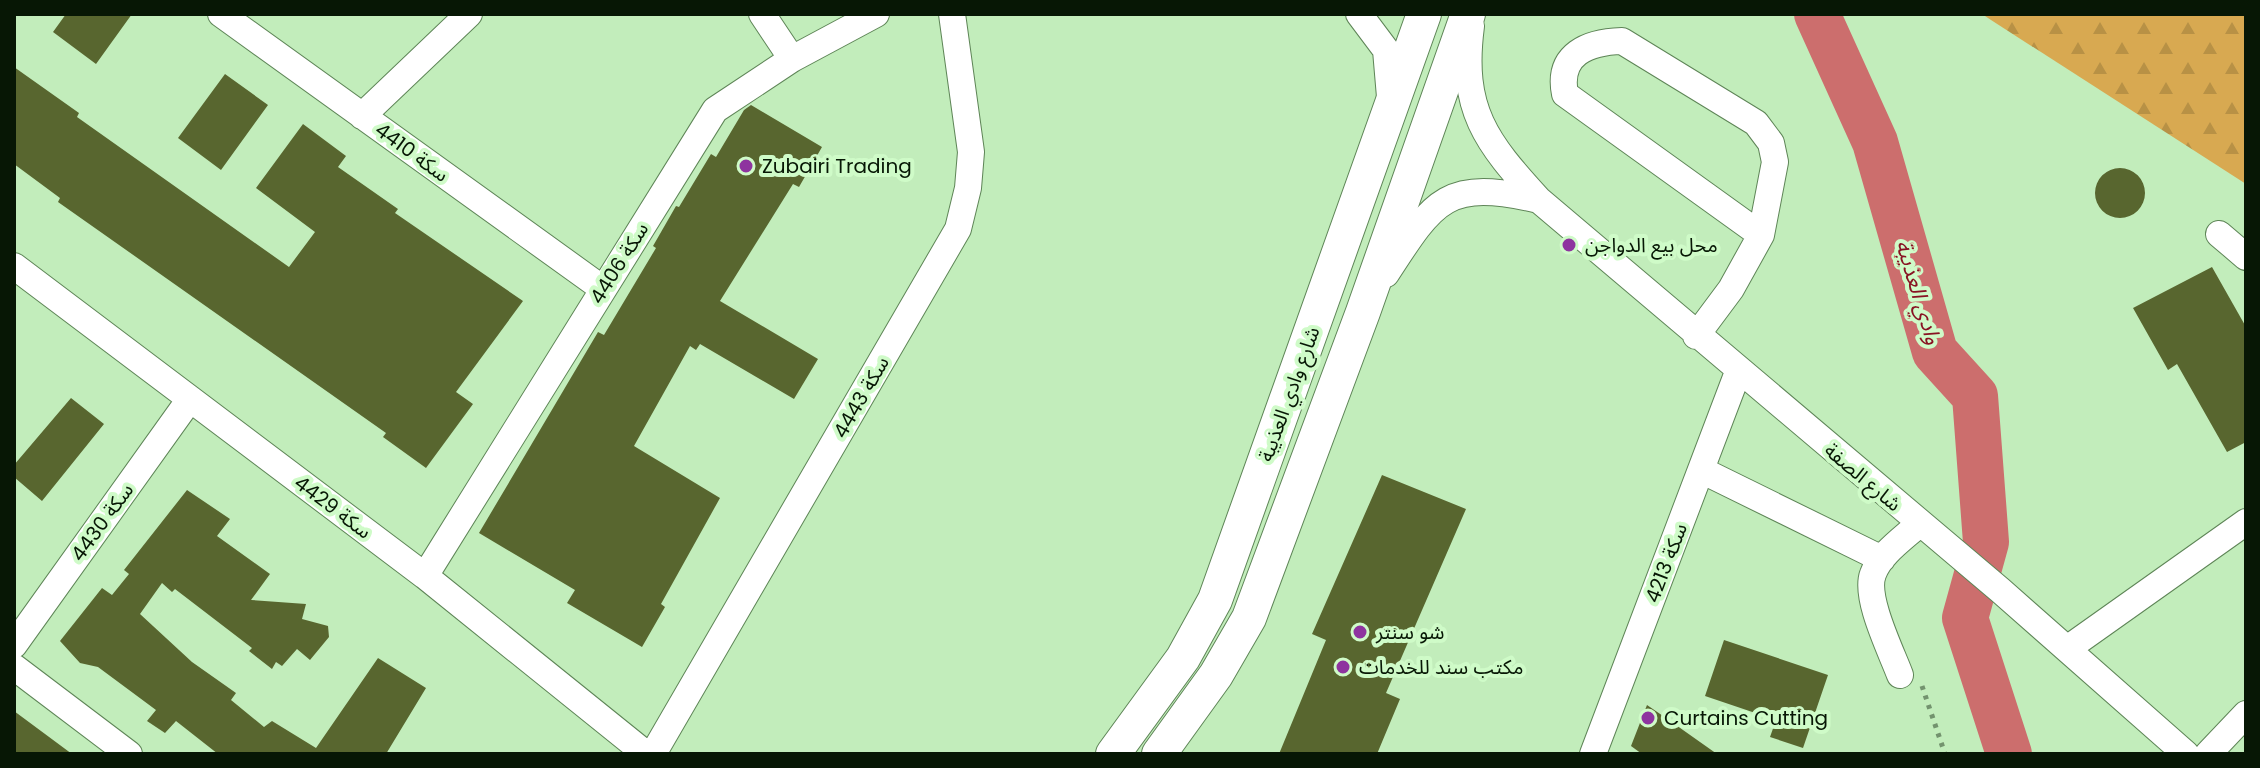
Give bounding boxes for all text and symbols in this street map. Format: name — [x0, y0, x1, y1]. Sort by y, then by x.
street label: سكة 4410 — [369, 116, 455, 188]
place label: Zubairi Trading — [762, 152, 912, 180]
marker: Zubairi Trading — [737, 157, 755, 175]
street label: سكة 4406 — [583, 217, 655, 309]
place label: محل بيع الدواجن — [1585, 231, 1718, 260]
marker: محل بيع الدواجن — [1560, 236, 1578, 254]
water label: وادي العذيبة — [1886, 236, 1949, 349]
street label: شارع وادي العذيبة — [1252, 323, 1328, 466]
street label: سكة 4443 — [826, 351, 896, 443]
street label: شارع الصفة — [1818, 436, 1908, 518]
street label: سكة 4429 — [289, 469, 377, 545]
street label: سكة 4430 — [64, 477, 140, 567]
street label: سكة 4213 — [1638, 519, 1694, 607]
place label: شو سنتر — [1375, 618, 1444, 646]
marker: شو سنتر — [1351, 623, 1369, 641]
place label: مكتب سند للخدمات — [1359, 653, 1524, 681]
marker: مكتب سند للخدمات — [1334, 658, 1352, 676]
place label: Curtains Cutting — [1664, 704, 1828, 732]
marker: Curtains Cutting — [1639, 709, 1657, 727]

